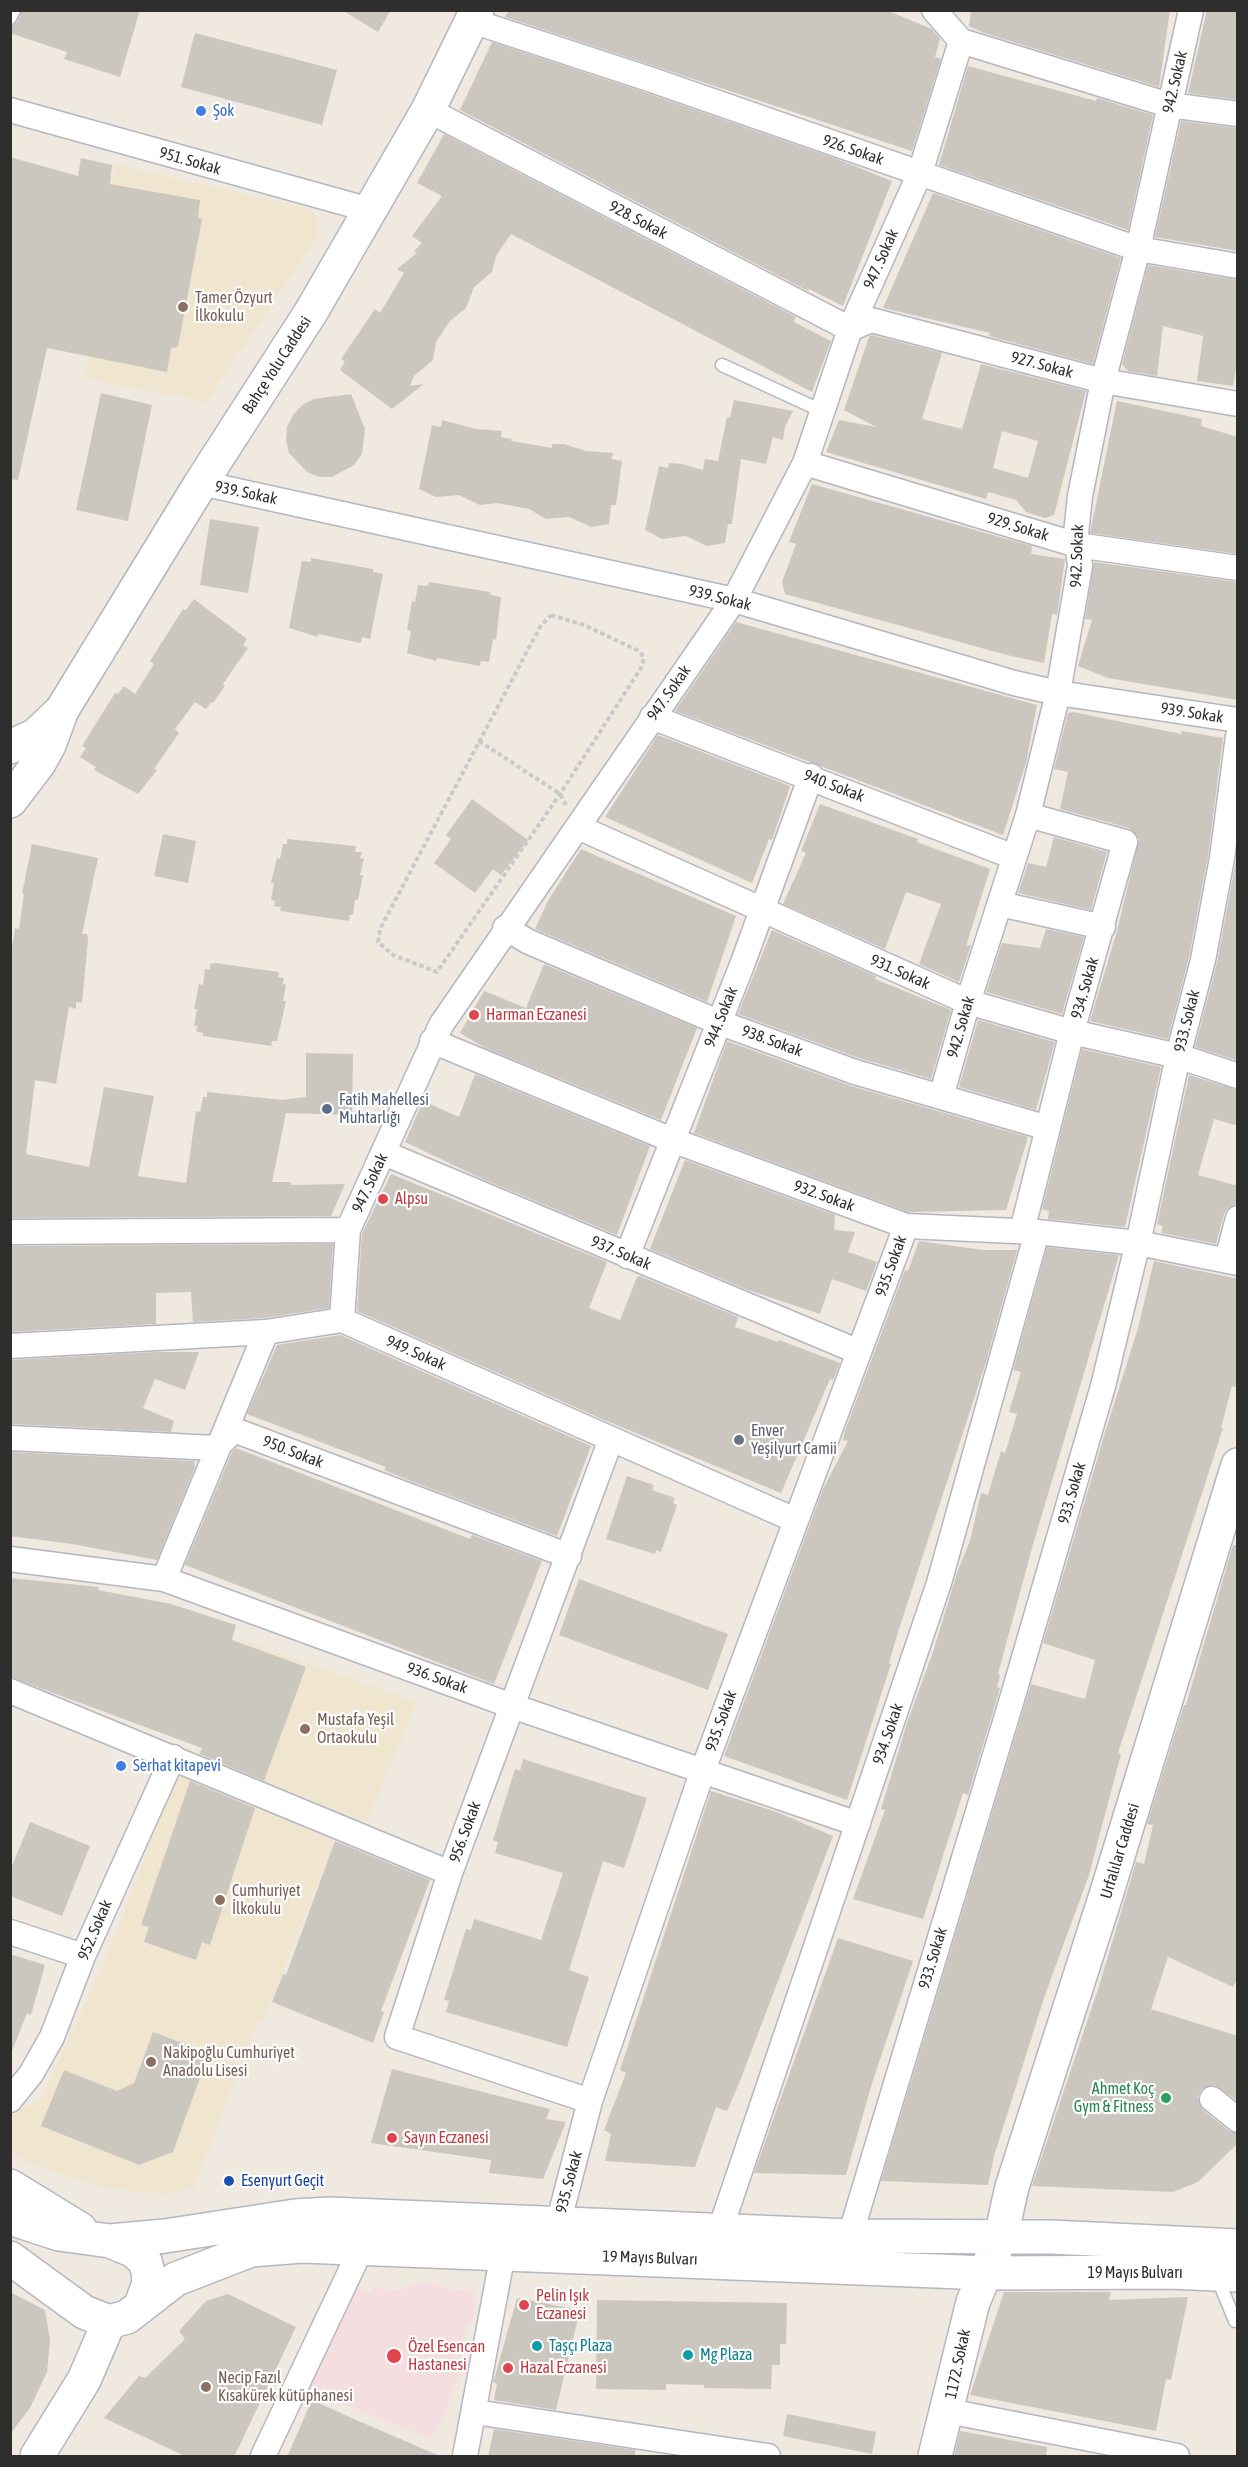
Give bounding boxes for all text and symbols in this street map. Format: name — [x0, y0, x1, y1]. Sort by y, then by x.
street label: 942. Sokak — [1159, 49, 1191, 115]
place label: Şok — [213, 101, 234, 121]
marker: Şok — [194, 104, 208, 118]
street label: 926. Sokak — [820, 131, 886, 169]
street label: 951. Sokak — [157, 143, 223, 179]
street label: 928. Sokak — [606, 197, 670, 243]
street label: 947. Sokak — [859, 226, 903, 292]
place label: Tamer Özyurt İlkokulu — [195, 288, 273, 326]
marker: Tamer Özyurt İlkokulu — [176, 300, 190, 314]
street label: Bahçe Yolu Caddesi — [238, 313, 316, 417]
street label: 927. Sokak — [1009, 348, 1075, 382]
street label: 939. Sokak — [213, 477, 279, 509]
street label: 929. Sokak — [985, 509, 1051, 545]
street label: 942. Sokak — [1066, 524, 1088, 588]
street label: 939. Sokak — [687, 581, 753, 615]
street label: 947. Sokak — [643, 662, 695, 724]
street label: 939. Sokak — [1159, 699, 1225, 727]
street label: 940. Sokak — [801, 766, 867, 806]
street label: 931. Sokak — [867, 950, 933, 994]
street label: 934. Sokak — [1067, 955, 1103, 1021]
street label: 944. Sokak — [700, 984, 742, 1050]
street label: 933. Sokak — [1170, 988, 1204, 1054]
street label: 942. Sokak — [943, 994, 979, 1060]
place label: Harman Eczanesi — [486, 1005, 587, 1025]
marker: Harman Eczanesi — [467, 1008, 481, 1022]
street label: 938. Sokak — [739, 1021, 805, 1061]
place label: Fatih Mahellesi Muhtarlığı — [339, 1090, 429, 1128]
marker: Fatih Mahellesi Muhtarlığı — [320, 1102, 334, 1116]
street label: 947. Sokak — [348, 1150, 392, 1216]
street label: 932. Sokak — [791, 1176, 857, 1216]
place label: Alpsu — [395, 1189, 428, 1209]
marker: Alpsu — [376, 1192, 390, 1206]
street label: 937. Sokak — [588, 1232, 654, 1274]
street label: 935. Sokak — [871, 1233, 911, 1299]
street label: 949. Sokak — [383, 1331, 449, 1375]
place label: Enver Yeşilyurt Camii — [751, 1421, 837, 1459]
street label: 950. Sokak — [260, 1432, 326, 1472]
marker: Enver Yeşilyurt Camii — [732, 1433, 746, 1447]
street label: 933. Sokak — [1054, 1460, 1090, 1526]
street label: 936. Sokak — [404, 1658, 470, 1698]
street label: 935. Sokak — [701, 1688, 741, 1754]
street label: 934. Sokak — [869, 1701, 907, 1767]
place label: Mustafa Yeşil Ortaokulu — [317, 1710, 394, 1748]
marker: Mustafa Yeşil Ortaokulu — [298, 1722, 312, 1736]
place label: Serhat kitapevi — [133, 1756, 221, 1776]
marker: Serhat kitapevi — [114, 1759, 128, 1773]
street label: 956. Sokak — [445, 1799, 485, 1865]
street label: Urfalılar Caddesi — [1096, 1801, 1144, 1901]
place label: Cumhuriyet İlkokulu — [232, 1881, 301, 1919]
marker: Cumhuriyet İlkokulu — [213, 1893, 227, 1907]
street label: 952. Sokak — [74, 1897, 116, 1963]
street label: 933. Sokak — [915, 1925, 951, 1991]
place label: Nakipoğlu Cumhuriyet Anadolu Lisesi — [163, 2043, 295, 2081]
marker: Nakipoğlu Cumhuriyet Anadolu Lisesi — [144, 2055, 158, 2069]
place label: Ahmet Koç Gym & Fitness — [1074, 2079, 1154, 2117]
marker: Ahmet Koç Gym & Fitness — [1159, 2091, 1173, 2105]
place label: Sayın Eczanesi — [404, 2128, 489, 2148]
marker: Sayın Eczanesi — [385, 2131, 399, 2145]
street label: 935. Sokak — [552, 2149, 586, 2215]
place label: Esenyurt Geçit — [241, 2171, 324, 2191]
marker: Esenyurt Geçit — [222, 2174, 236, 2188]
street label: 19 Mayıs Bulvarı — [602, 2247, 698, 2269]
street label: 19 Mayıs Bulvarı — [1087, 2263, 1183, 2283]
place label: Pelin Işık Eczanesi — [536, 2286, 589, 2324]
marker: Pelin Işık Eczanesi — [517, 2298, 531, 2312]
street label: 1172. Sokak — [941, 2327, 975, 2401]
place label: Taşçı Plaza — [549, 2336, 613, 2356]
place label: Özel Esencan Hastanesi — [408, 2337, 485, 2375]
marker: Taşçı Plaza — [530, 2339, 544, 2353]
place label: Mg Plaza — [700, 2345, 753, 2365]
marker: Özel Esencan Hastanesi — [385, 2347, 403, 2365]
marker: Mg Plaza — [681, 2348, 695, 2362]
place label: Hazal Eczanesi — [520, 2358, 607, 2378]
marker: Hazal Eczanesi — [501, 2361, 515, 2375]
place label: Necip Fazıl Kısakürek kütüphanesi — [218, 2368, 353, 2406]
marker: Necip Fazıl Kısakürek kütüphanesi — [199, 2380, 213, 2394]

